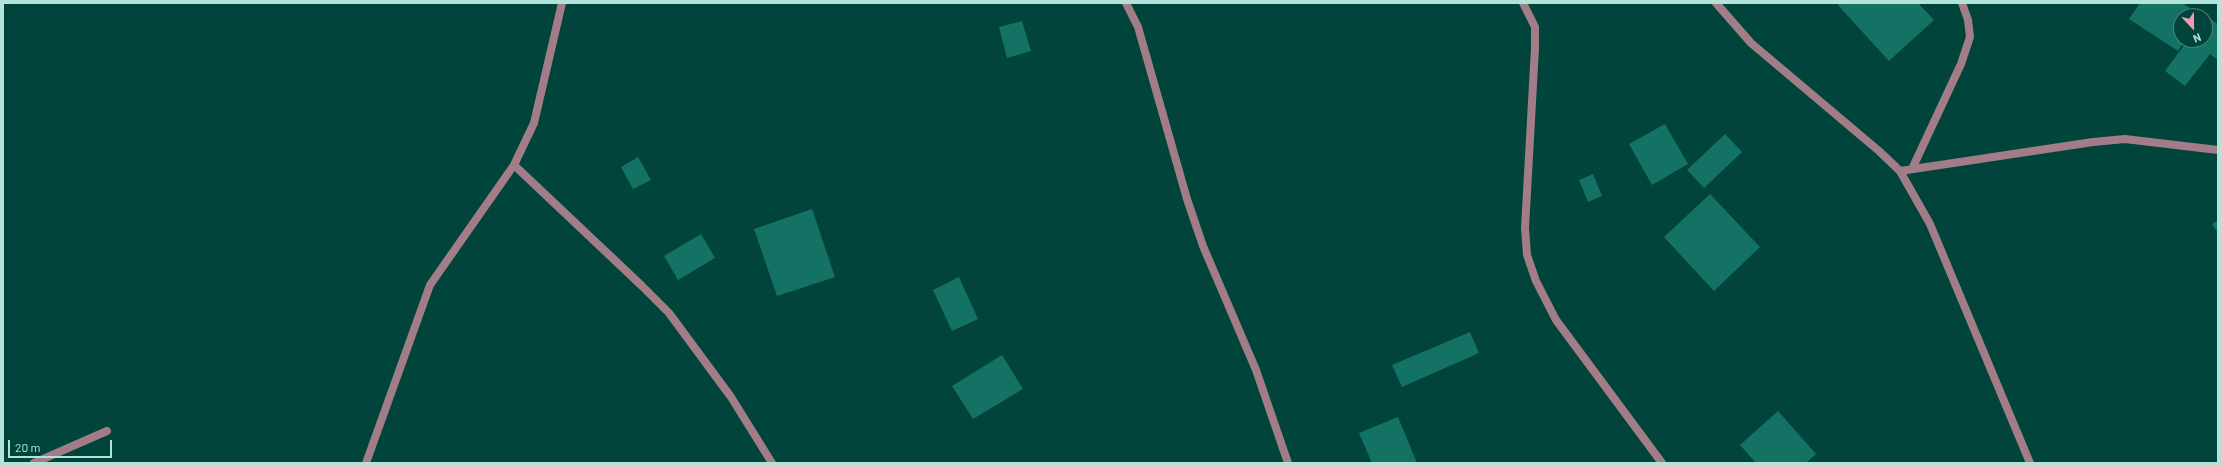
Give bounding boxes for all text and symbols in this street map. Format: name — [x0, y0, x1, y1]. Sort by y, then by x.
north arrow — [2173, 8, 2213, 48]
text: N — [2191, 31, 2203, 46]
scale bar — [10, 432, 114, 458]
text: 20 m — [15, 440, 41, 454]

